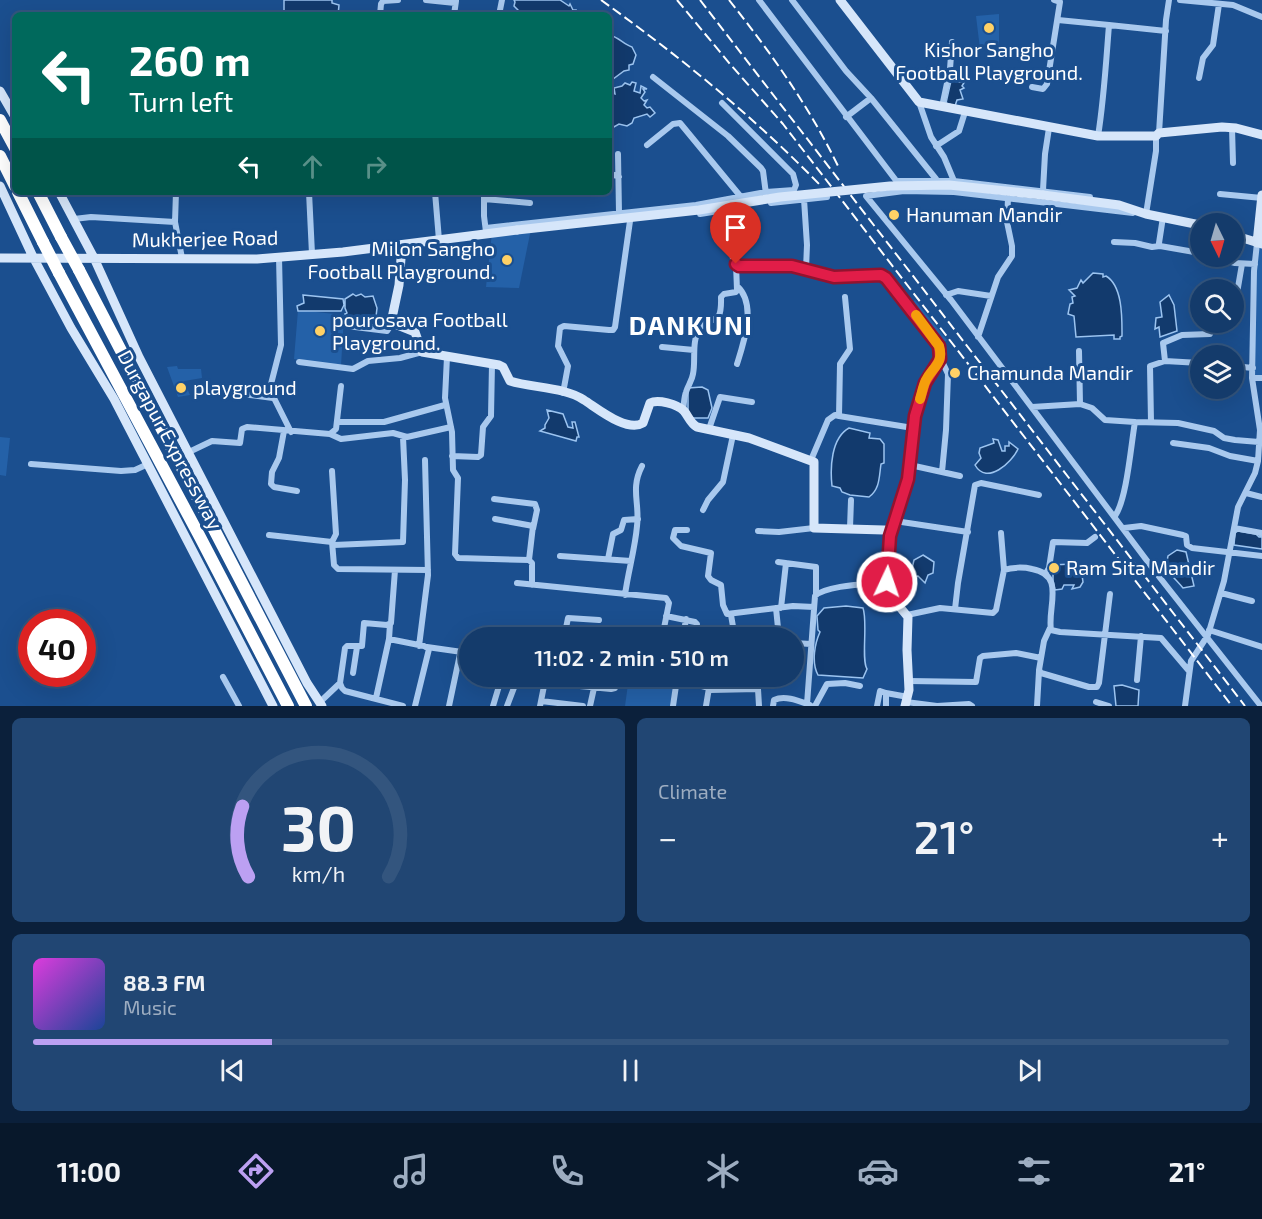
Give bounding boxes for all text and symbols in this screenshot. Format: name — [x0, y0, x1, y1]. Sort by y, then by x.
marker: Kishor Sangho Football Playground. — [982, 21, 996, 35]
text: 260 m — [129, 34, 251, 84]
icon: left — [30, 36, 108, 114]
place label: Kishor Sangho Football Playground. — [895, 37, 1083, 84]
text: Turn left — [129, 85, 233, 117]
icon: left — [233, 150, 266, 183]
icon: ahead — [296, 150, 329, 183]
icon: right — [359, 150, 392, 183]
pin — [710, 202, 761, 264]
place label: Hanuman Mandir — [906, 202, 1063, 226]
marker: Hanuman Mandir — [887, 208, 901, 222]
icon: arrive — [719, 211, 752, 244]
north arrow — [1190, 213, 1244, 267]
map controls — [1190, 213, 1244, 399]
street label: Mukherjee Road — [132, 225, 278, 251]
place label: Milon Sangho Football Playground. — [307, 236, 495, 283]
marker: Milon Sangho Football Playground. — [500, 253, 514, 267]
button: search — [1190, 279, 1244, 333]
place label: pourosava Football Playground. — [332, 307, 508, 354]
district label: DANKUNI — [629, 309, 753, 340]
marker: pourosava Football Playground. — [313, 324, 327, 338]
button: layers — [1190, 345, 1244, 399]
street label: Durgapur Expressway — [113, 346, 229, 534]
place label: Chamunda Mandir — [967, 360, 1133, 384]
marker: Chamunda Mandir — [948, 366, 962, 380]
place label: playground — [193, 375, 297, 399]
marker: playground — [174, 381, 188, 395]
position arrow — [855, 550, 919, 614]
place label: Ram Sita Mandir — [1066, 555, 1215, 579]
marker: Ram Sita Mandir — [1047, 561, 1061, 575]
speed limit sign: 40 — [18, 609, 96, 687]
text: 11:02 · 2 min · 510 m — [534, 644, 729, 670]
text: Climate — [658, 779, 727, 803]
text: 30 — [281, 789, 356, 864]
text: 21° — [914, 809, 974, 863]
text: − — [658, 817, 677, 857]
text: + — [1211, 817, 1229, 857]
text: km/h — [292, 861, 345, 886]
text: 88.3 FM — [123, 969, 205, 995]
text: Music — [123, 995, 177, 1019]
icon: previous — [216, 1054, 249, 1087]
icon: pause — [614, 1054, 647, 1087]
icon: next — [1013, 1054, 1046, 1087]
icon: directions — [235, 1150, 277, 1192]
icon: music — [390, 1150, 432, 1192]
icon: phone — [546, 1150, 588, 1192]
icon: climate — [702, 1150, 744, 1192]
icon: car — [857, 1150, 899, 1192]
icon: filters — [1013, 1150, 1055, 1192]
text: 11:00 — [57, 1155, 121, 1187]
text: 21° — [1169, 1155, 1205, 1187]

